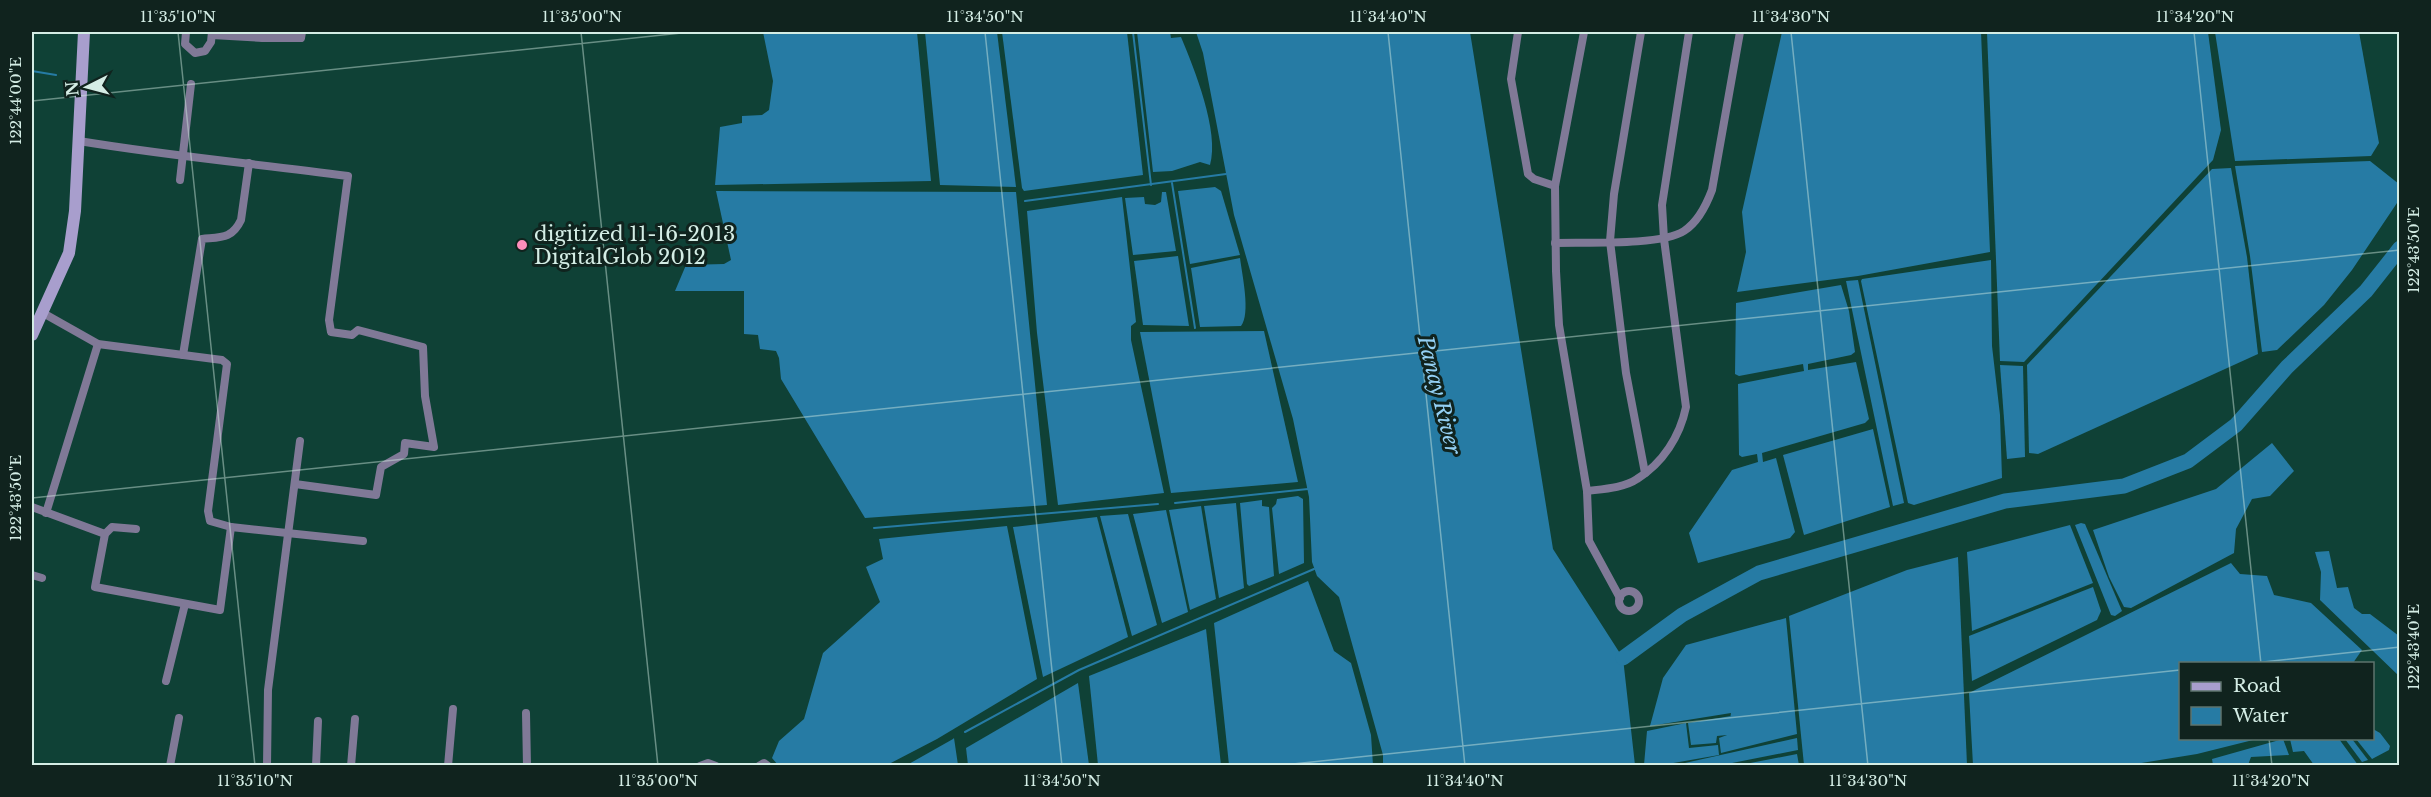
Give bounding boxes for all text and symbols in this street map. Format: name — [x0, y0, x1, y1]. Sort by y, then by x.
text: 11°35'10"N — [140, 7, 216, 26]
text: 11°35'00"N — [542, 7, 622, 26]
text: 11°34'50"N — [946, 7, 1024, 26]
text: 11°34'40"N — [1349, 7, 1427, 26]
text: 11°34'30"N — [1752, 7, 1830, 26]
text: 11°34'20"N — [2156, 7, 2234, 26]
text: 122°44'00"E — [6, 57, 25, 145]
north arrow — [57, 57, 117, 117]
text: N — [61, 80, 83, 97]
text: 122°43'50"E — [2404, 207, 2423, 293]
place label: digitized 11-16-2013 DigitalGlob 2012 — [534, 222, 735, 269]
marker: digitized 11-16-2013 DigitalGlob 2012 — [515, 238, 529, 252]
water label: Panay River — [1411, 332, 1467, 458]
text: 122°43'50"E — [6, 455, 25, 541]
text: 122°43'40"E — [2404, 604, 2423, 690]
legend — [2179, 662, 2374, 740]
text: Road — [2233, 675, 2281, 697]
text: Water — [2232, 705, 2289, 727]
text: 11°35'10"N — [217, 771, 293, 790]
text: 11°35'00"N — [618, 771, 698, 790]
text: 11°34'50"N — [1023, 771, 1101, 790]
text: 11°34'40"N — [1426, 771, 1504, 790]
text: 11°34'30"N — [1829, 771, 1907, 790]
text: 11°34'20"N — [2232, 771, 2310, 790]

